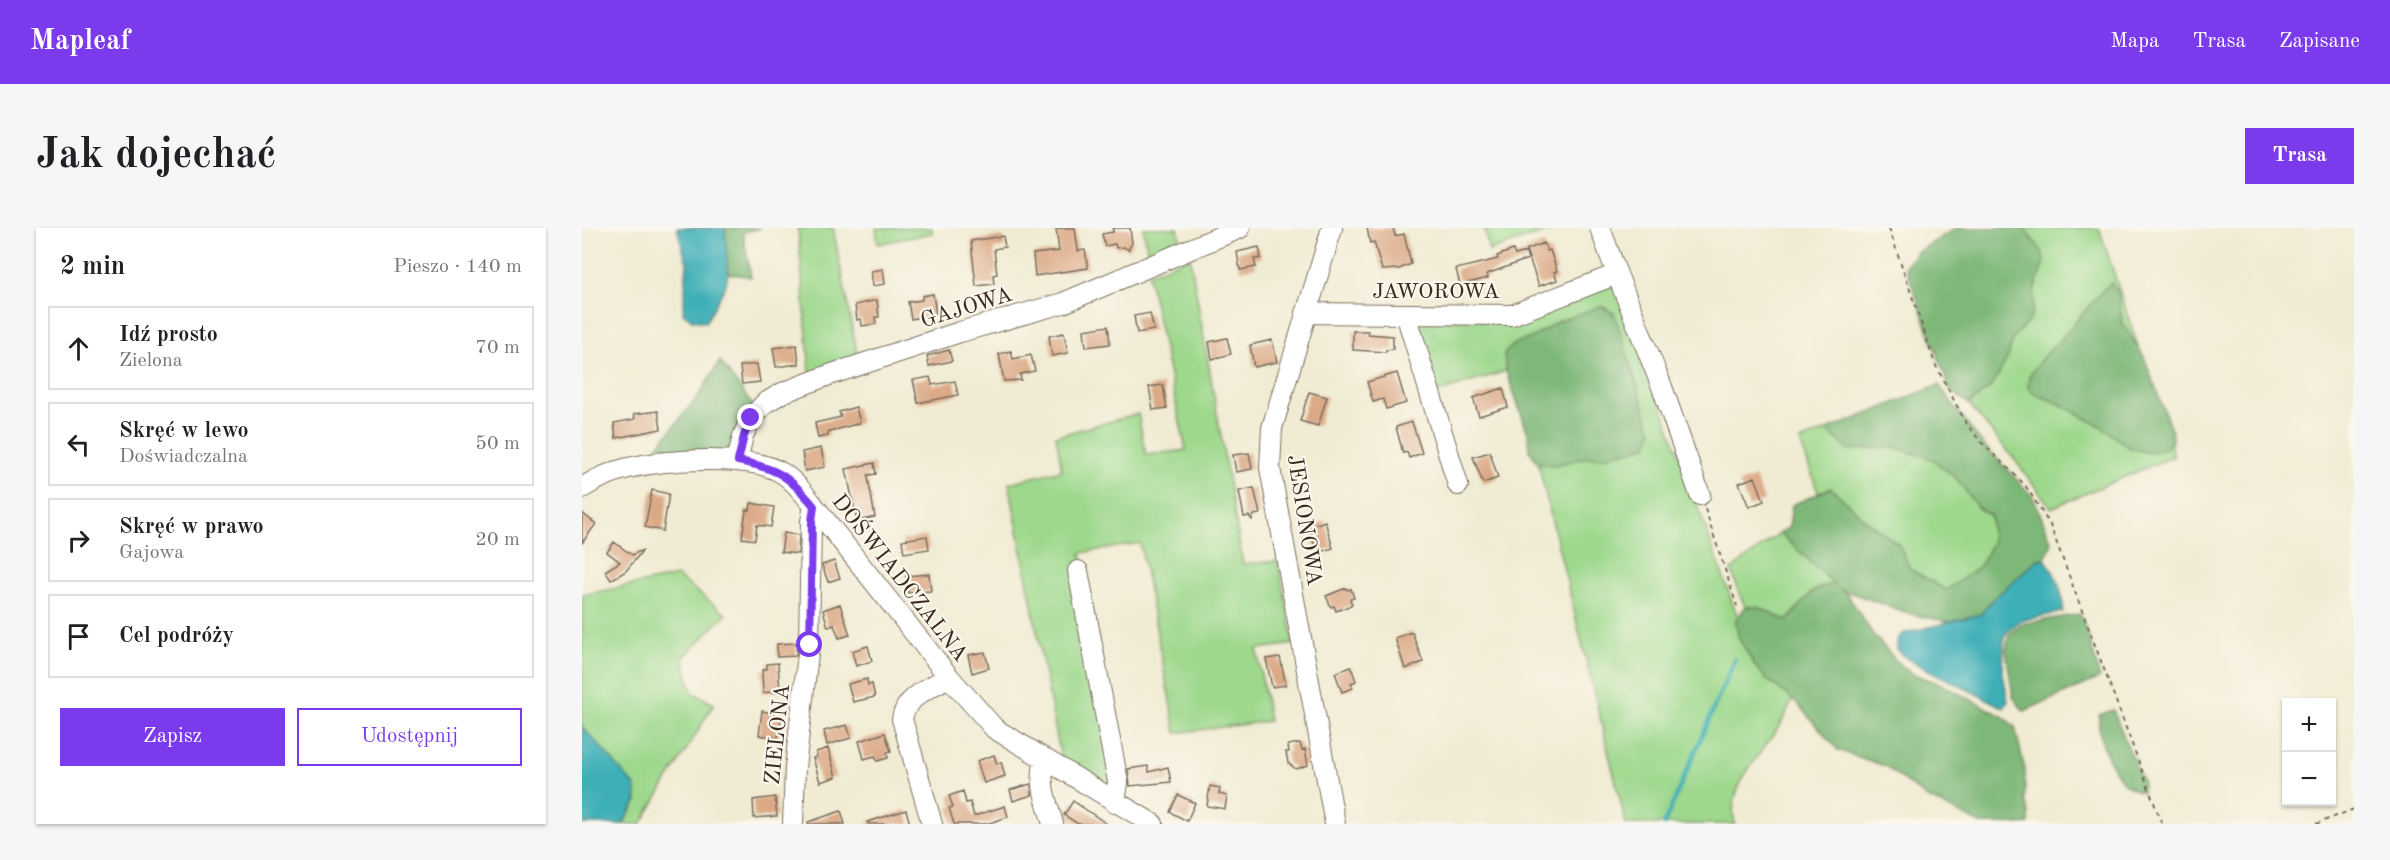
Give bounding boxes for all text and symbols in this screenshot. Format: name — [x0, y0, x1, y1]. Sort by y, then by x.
text: Mapleaf — [30, 28, 130, 56]
text: Mapa — [2110, 31, 2159, 52]
text: Trasa — [2192, 31, 2246, 52]
text: Zapisane — [2279, 31, 2360, 52]
button: Trasa — [2245, 128, 2354, 184]
text: Jak dojechać — [36, 135, 277, 177]
text: 2 min — [60, 254, 125, 280]
text: Pieszo · 140 m — [393, 257, 522, 277]
street label: JAWOROWA — [1372, 281, 1500, 303]
street label: GAJOWA — [918, 284, 1015, 332]
text: Idź prosto — [119, 324, 218, 346]
icon: ahead — [62, 332, 95, 365]
text: 70 m — [475, 338, 520, 358]
text: Zielona — [119, 351, 183, 371]
route end — [737, 404, 763, 430]
text: Skręć w lewo — [119, 420, 249, 442]
icon: left — [62, 428, 95, 461]
text: 50 m — [475, 434, 520, 454]
text: Doświadczalna — [119, 447, 248, 467]
street label: JESIONOWA — [1283, 453, 1325, 588]
street label: DOŚWIADCZALNA — [827, 488, 975, 666]
text: Skręć w prawo — [119, 516, 264, 538]
icon: right — [62, 524, 95, 557]
text: 20 m — [475, 530, 520, 550]
text: Gajowa — [119, 543, 184, 563]
icon: arrive — [62, 620, 95, 653]
text: Cel podróży — [119, 625, 234, 647]
route start — [796, 631, 822, 657]
street label: ZIELONA — [762, 682, 794, 786]
map controls — [2282, 698, 2336, 806]
button: + — [2282, 698, 2336, 752]
button: Zapisz — [60, 708, 285, 766]
button: Udostępnij — [297, 708, 522, 766]
button: − — [2282, 752, 2336, 806]

